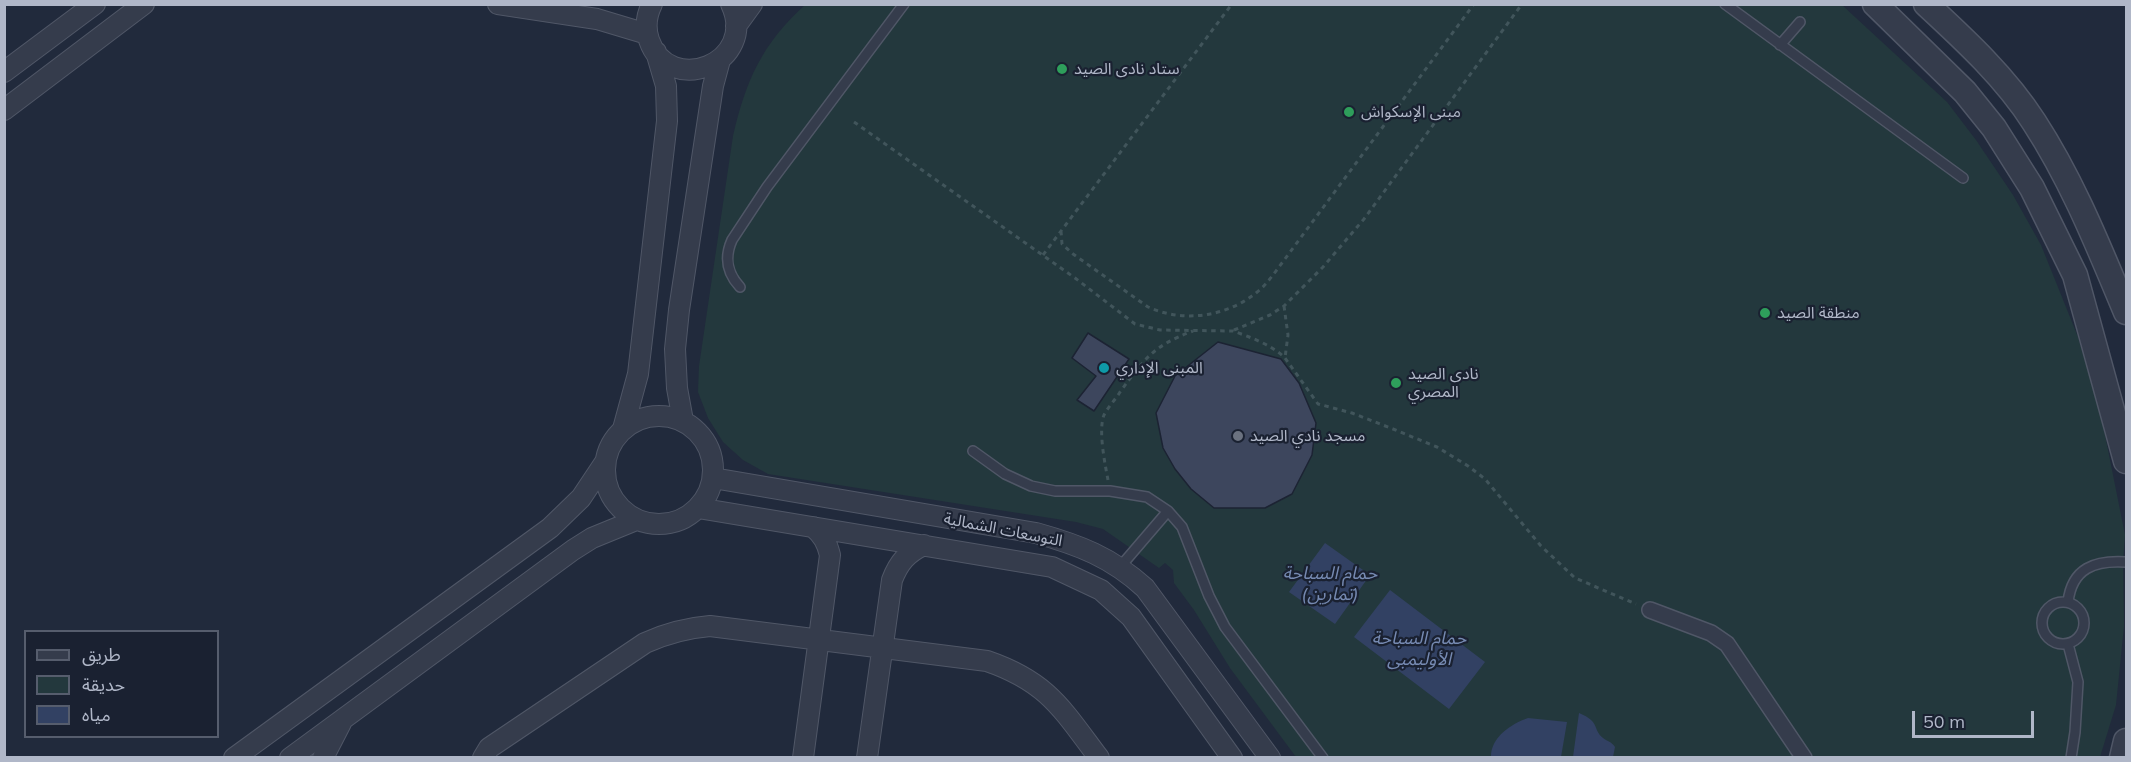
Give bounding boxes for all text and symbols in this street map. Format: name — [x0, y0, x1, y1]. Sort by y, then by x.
place label: ستاد نادى الصيد — [1074, 59, 1180, 79]
marker: ستاد نادى الصيد — [1055, 62, 1069, 76]
place label: مبنى الإسكواش — [1361, 102, 1461, 122]
marker: مبنى الإسكواش — [1342, 105, 1356, 119]
place label: منطقة الصيد — [1777, 303, 1860, 323]
marker: منطقة الصيد — [1758, 306, 1772, 320]
place label: المبنى الإداري — [1116, 358, 1203, 378]
marker: المبنى الإداري — [1097, 361, 1111, 375]
place label: نادى الصيد المصري — [1408, 364, 1479, 402]
marker: نادى الصيد المصري — [1389, 376, 1403, 390]
place label: مسجد نادي الصيد — [1250, 426, 1365, 446]
marker: مسجد نادي الصيد — [1231, 429, 1245, 443]
street label: التوسعات الشمالية — [942, 509, 1064, 551]
water label: حمام السباحة (تمارين) — [1283, 563, 1377, 606]
water label: حمام السباحة الأوليمبى — [1372, 628, 1466, 670]
legend — [24, 630, 219, 738]
text: طريق — [82, 643, 121, 666]
text: حديقة — [82, 673, 125, 696]
scale bar — [1915, 699, 2036, 737]
text: مياه — [82, 703, 111, 726]
text: 50 m — [1923, 710, 1965, 733]

